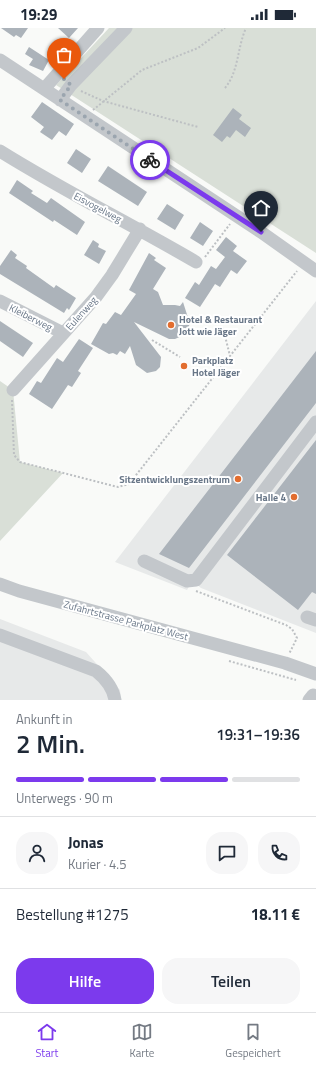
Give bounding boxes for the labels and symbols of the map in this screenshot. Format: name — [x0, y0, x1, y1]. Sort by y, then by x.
pin — [47, 38, 81, 79]
courier — [130, 140, 170, 180]
street label: Eisvogelweg — [71, 188, 124, 226]
pin — [244, 191, 278, 232]
street label: Eulenweg — [62, 293, 101, 334]
street label: Kleiberweg — [7, 300, 55, 335]
place label: Hotel & Restaurant Jott wie Jäger — [179, 312, 262, 339]
marker: Hotel & Restaurant Jott wie Jäger — [166, 320, 176, 330]
place label: Parkplatz Hotel Jäger — [192, 353, 240, 380]
marker: Parkplatz Hotel Jäger — [179, 361, 189, 371]
place label: Sitzentwicklungszentrum — [119, 472, 230, 487]
marker: Sitzentwicklungszentrum — [233, 474, 243, 484]
place label: Halle 4 — [256, 490, 286, 505]
marker: Halle 4 — [289, 492, 299, 502]
street label: Zufahrtstrasse Parkplatz West — [62, 597, 190, 644]

